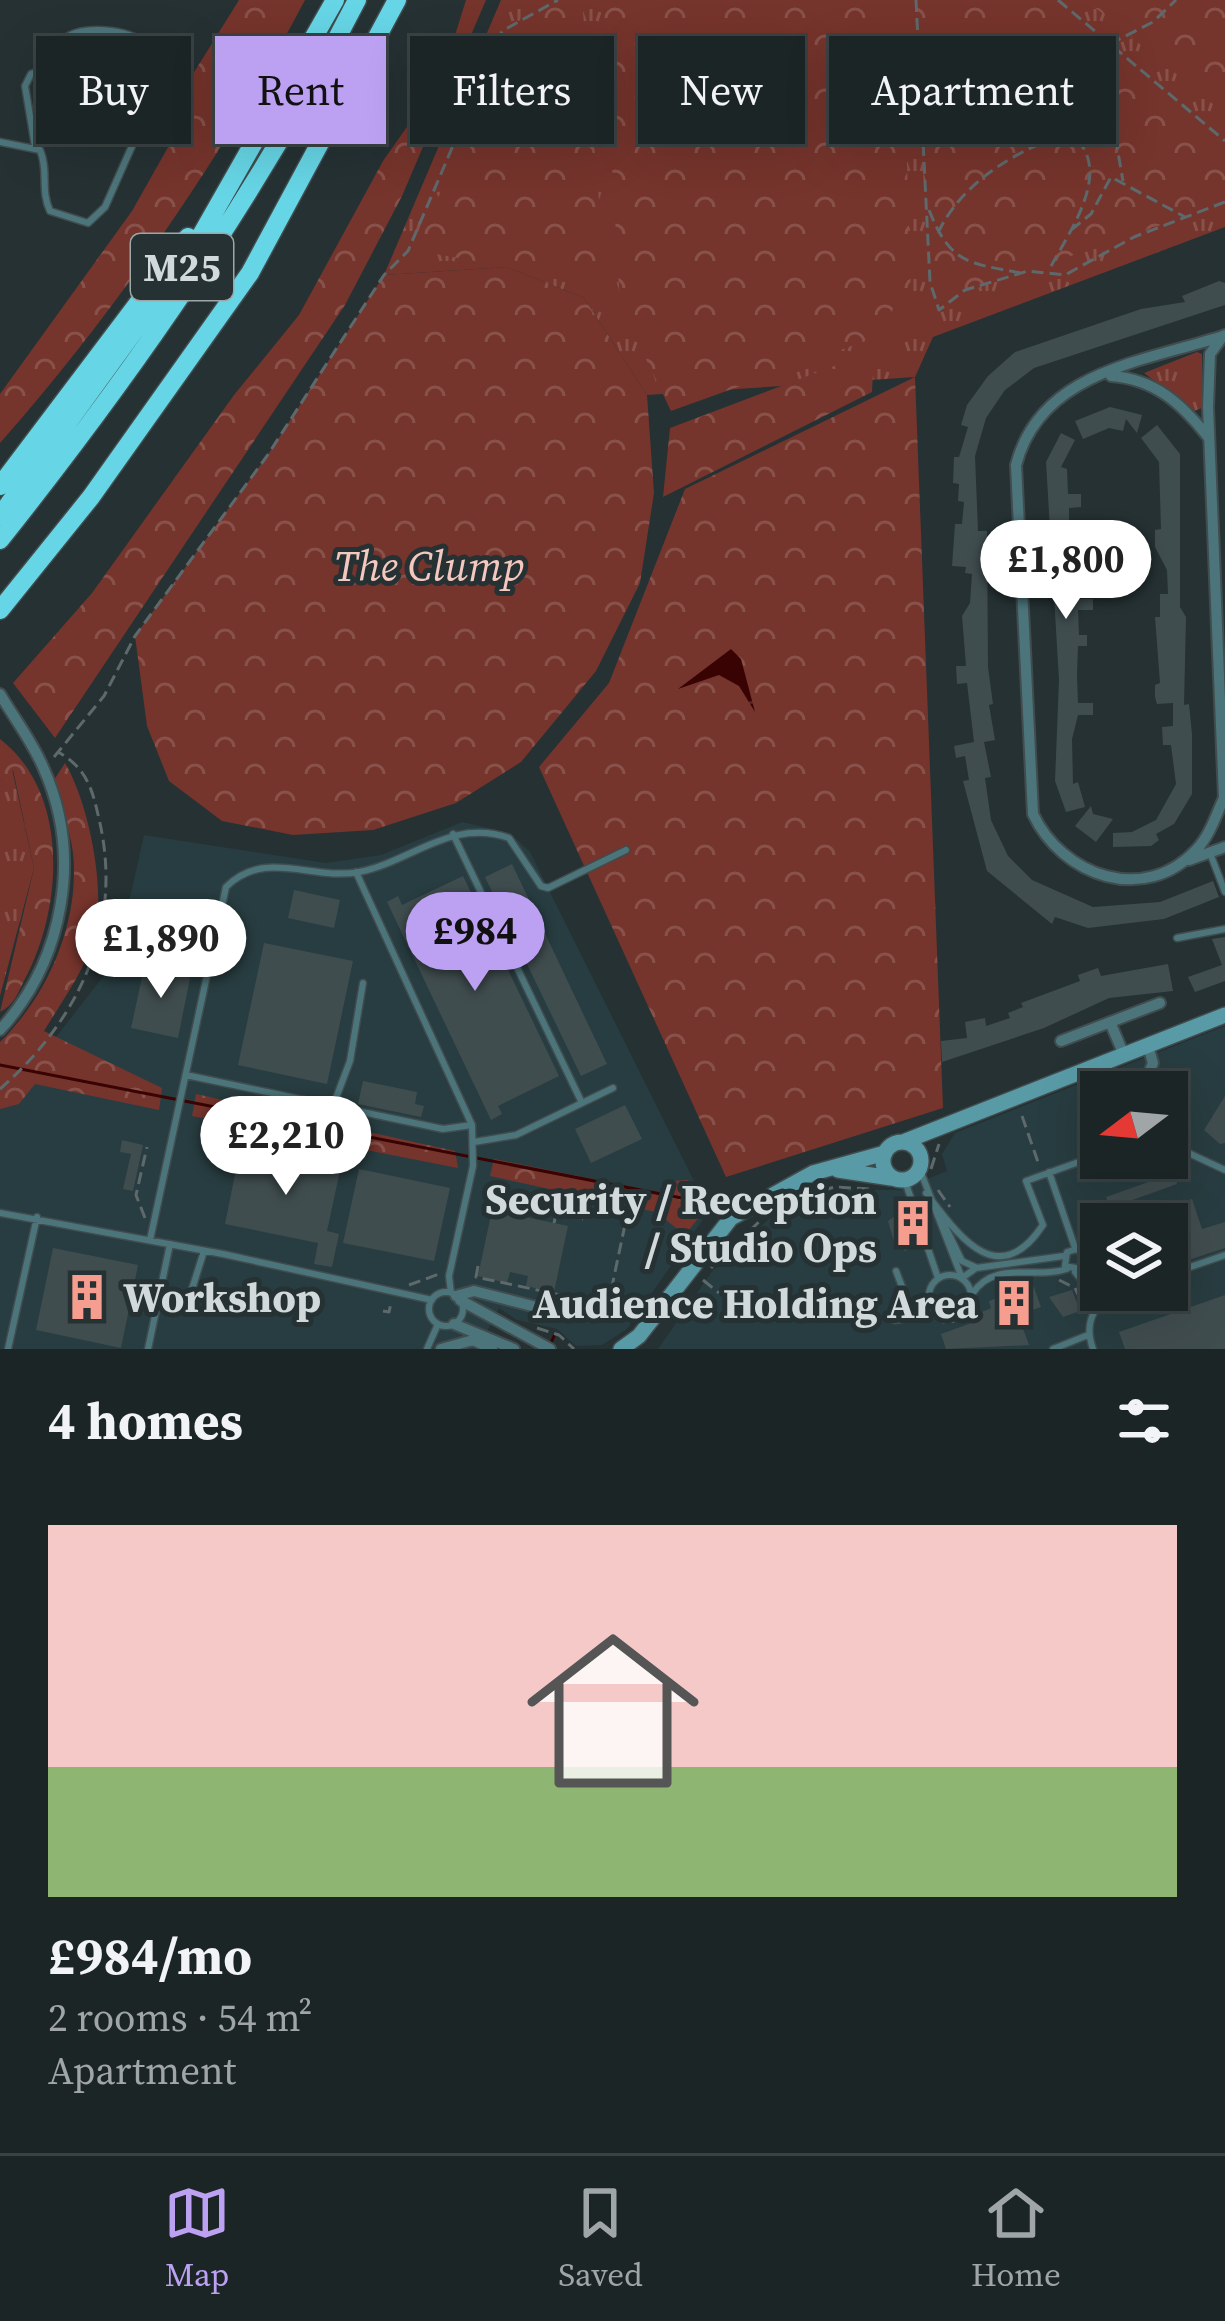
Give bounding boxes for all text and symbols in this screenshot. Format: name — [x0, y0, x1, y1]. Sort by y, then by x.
chip: Buy — [36, 36, 191, 144]
chip: Rent — [215, 36, 386, 144]
chip: Filters — [410, 36, 614, 144]
chip: New — [638, 36, 805, 144]
chip: Apartment — [829, 36, 1116, 144]
road number: M25 — [131, 234, 233, 300]
pin: £1,800 — [968, 520, 1164, 622]
text: £1,800 — [1007, 532, 1125, 585]
park label: The Clump — [334, 537, 524, 595]
pin: £984 — [404, 892, 546, 994]
pin: £1,890 — [63, 899, 259, 1001]
text: £984 — [433, 904, 517, 957]
text: £1,890 — [102, 911, 220, 964]
north arrow — [1080, 1071, 1188, 1179]
map controls — [1080, 1071, 1188, 1311]
pin: £2,210 — [188, 1096, 384, 1198]
text: £2,210 — [227, 1108, 345, 1161]
place label: Security / Reception / Studio Ops — [485, 1170, 877, 1276]
building icon: Security / Reception / Studio Ops — [888, 1198, 938, 1248]
button: layers — [1080, 1203, 1188, 1311]
place label: Workshop — [123, 1268, 321, 1326]
building icon: Workshop — [62, 1272, 112, 1322]
place label: Audience Holding Area — [532, 1274, 979, 1332]
building icon: Audience Holding Area — [989, 1278, 1039, 1328]
text: 4 homes — [48, 1386, 243, 1456]
icon: filters — [1111, 1388, 1177, 1454]
icon: home — [505, 1603, 721, 1819]
text: £984/mo — [48, 1921, 252, 1991]
text: 2 rooms · 54 m² — [48, 1991, 312, 2044]
text: Apartment — [48, 2044, 236, 2097]
tab: Map — [164, 2180, 230, 2297]
tab: Saved — [558, 2180, 643, 2297]
tab: Home — [971, 2180, 1061, 2297]

